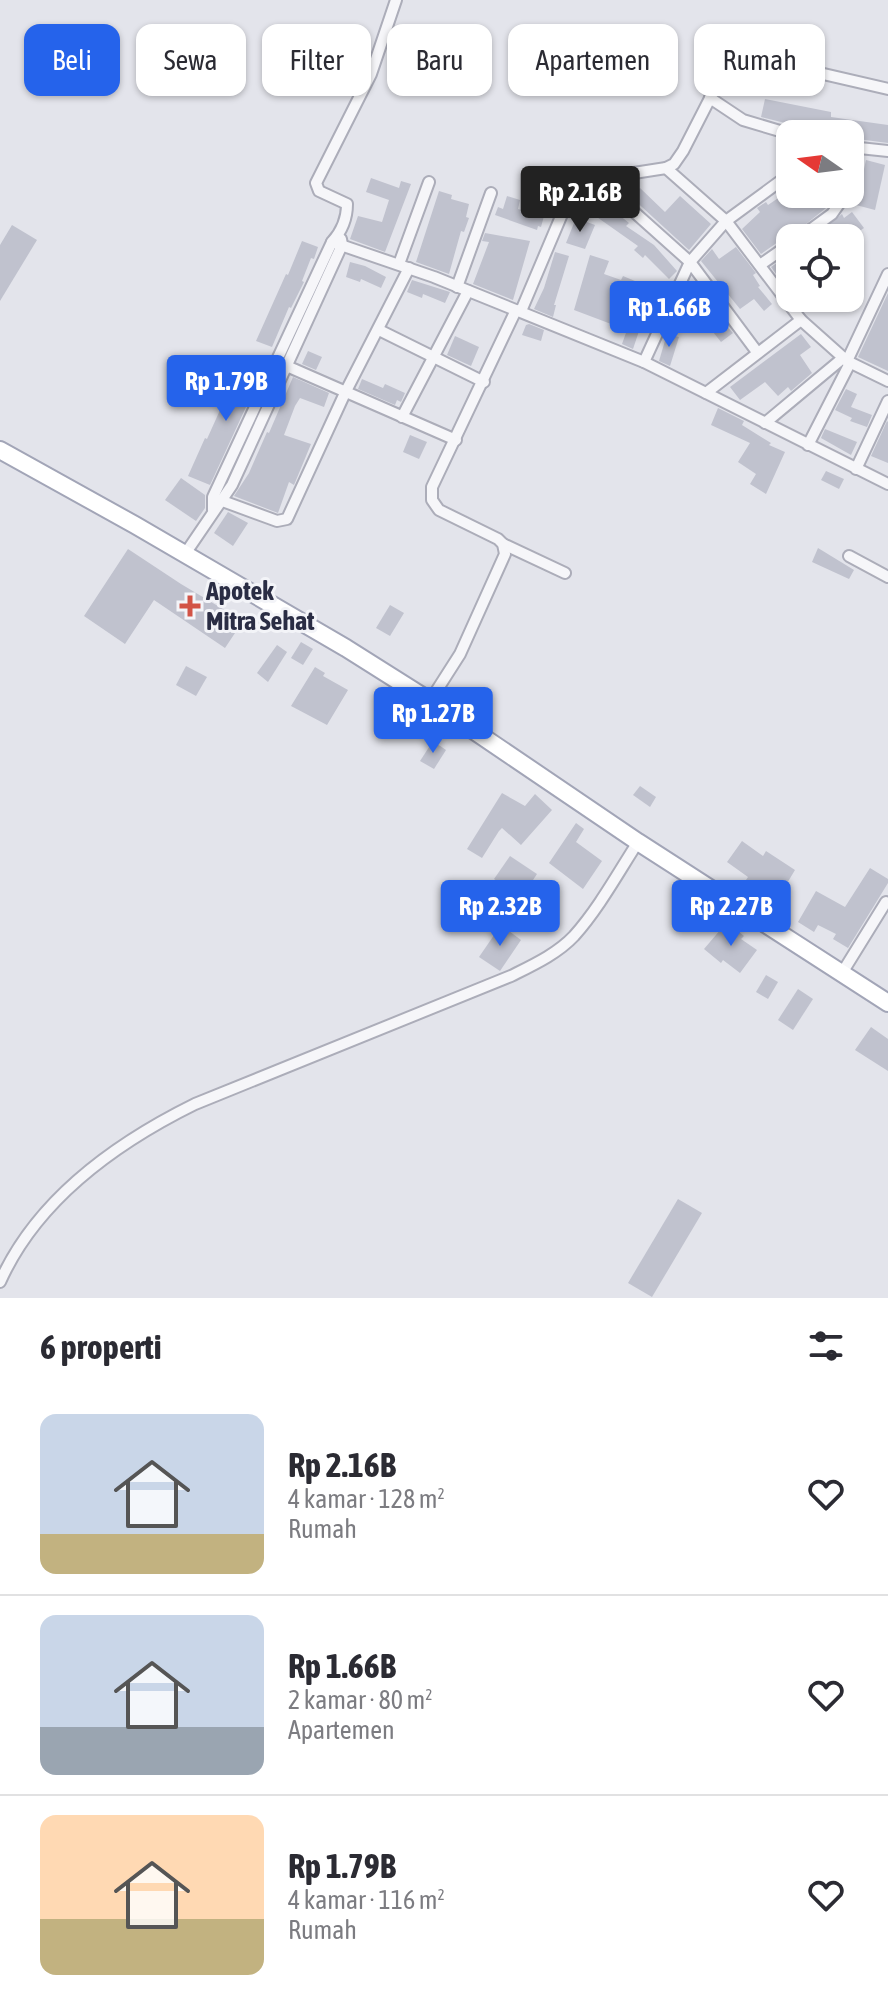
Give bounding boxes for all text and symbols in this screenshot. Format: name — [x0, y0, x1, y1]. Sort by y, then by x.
chip: Beli — [24, 24, 120, 96]
chip: Sewa — [136, 24, 246, 96]
chip: Filter — [262, 24, 371, 96]
chip: Baru — [387, 24, 492, 96]
chip: Apartemen — [508, 24, 678, 96]
chip: Rumah — [694, 24, 825, 96]
north arrow — [776, 120, 864, 208]
map controls — [776, 120, 864, 312]
pin: Rp 2.16B — [497, 166, 663, 234]
text: Rp 2.16B — [539, 177, 621, 207]
button: locate — [776, 224, 864, 312]
pin: Rp 1.66B — [586, 281, 752, 349]
text: Rp 1.66B — [628, 292, 710, 322]
pin: Rp 1.79B — [143, 355, 309, 423]
text: Rp 1.79B — [185, 366, 267, 396]
place label: Apotek Mitra Sehat — [205, 576, 315, 636]
marker: Apotek Mitra Sehat — [181, 597, 199, 615]
pin: Rp 1.27B — [350, 687, 516, 755]
text: Rp 1.27B — [392, 698, 474, 728]
pin: Rp 2.32B — [417, 880, 583, 948]
pin: Rp 2.27B — [648, 880, 814, 948]
text: Rp 2.32B — [459, 891, 541, 921]
text: Rp 2.27B — [690, 891, 772, 921]
icon: filters — [804, 1324, 848, 1368]
text: 6 properti — [40, 1327, 162, 1366]
text: Rp 2.16B — [288, 1445, 396, 1484]
icon: home — [104, 1446, 200, 1542]
icon: heart — [804, 1472, 848, 1516]
text: 4 kamar · 128 m² — [288, 1484, 445, 1514]
text: Rumah — [288, 1514, 357, 1544]
text: Rp 1.66B — [288, 1646, 396, 1685]
icon: home — [104, 1647, 200, 1743]
icon: heart — [804, 1673, 848, 1717]
text: 2 kamar · 80 m² — [288, 1685, 432, 1715]
text: Apartemen — [288, 1715, 395, 1745]
text: Rp 1.79B — [288, 1846, 396, 1885]
icon: home — [104, 1847, 200, 1943]
icon: heart — [804, 1873, 848, 1917]
text: 4 kamar · 116 m² — [288, 1885, 445, 1915]
text: Rumah — [288, 1915, 357, 1945]

